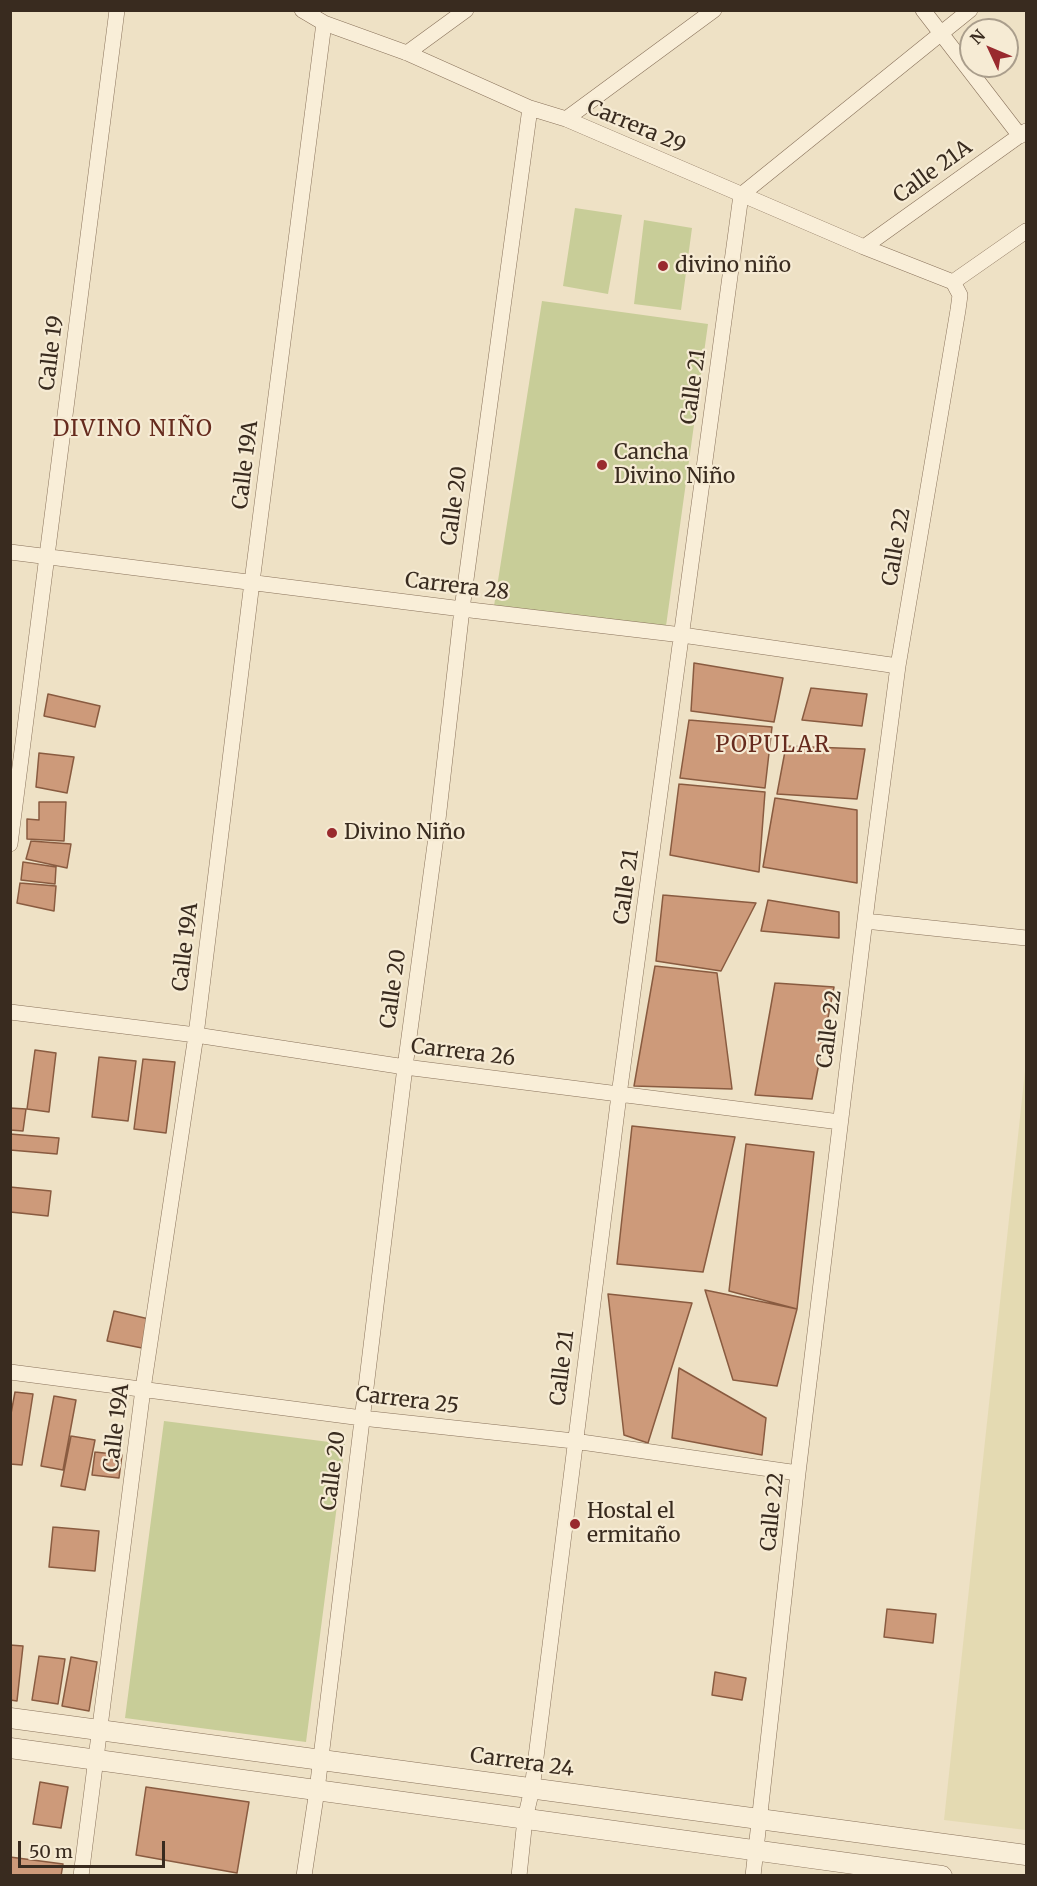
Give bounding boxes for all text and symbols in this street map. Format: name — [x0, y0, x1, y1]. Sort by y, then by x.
north arrow — [959, 18, 1019, 78]
text: N — [966, 25, 989, 48]
street label: Carrera 29 — [583, 95, 689, 159]
street label: Calle 21A — [889, 135, 977, 209]
place label: divino niño — [675, 253, 791, 279]
marker: divino niño — [656, 259, 670, 273]
street label: Calle 19 — [35, 314, 69, 392]
street label: Calle 21 — [676, 348, 712, 426]
district label: DIVINO NIÑO — [53, 417, 213, 443]
street label: Calle 19A — [228, 419, 264, 511]
place label: Cancha Divino Niño — [614, 440, 735, 490]
marker: Cancha Divino Niño — [595, 458, 609, 472]
street label: Calle 20 — [437, 465, 473, 547]
street label: Calle 22 — [878, 506, 916, 588]
street label: Carrera 28 — [403, 568, 511, 606]
district label: POPULAR — [715, 733, 831, 759]
place label: Divino Niño — [344, 820, 465, 846]
marker: Divino Niño — [325, 826, 339, 840]
street label: Calle 21 — [609, 848, 645, 926]
street label: Calle 19A — [168, 901, 204, 993]
street label: Calle 20 — [376, 948, 412, 1030]
street label: Calle 22 — [813, 988, 847, 1070]
street label: Carrera 26 — [410, 1034, 516, 1072]
street label: Calle 21 — [546, 1329, 580, 1407]
street label: Calle 19A — [99, 1382, 135, 1474]
street label: Carrera 25 — [354, 1382, 460, 1420]
street label: Calle 20 — [317, 1430, 351, 1512]
street label: Calle 22 — [756, 1472, 790, 1552]
place label: Hostal el ermitaño — [587, 1499, 680, 1549]
marker: Hostal el ermitaño — [568, 1517, 582, 1531]
street label: Carrera 24 — [468, 1743, 576, 1783]
scale bar — [21, 1829, 168, 1867]
text: 50 m — [29, 1840, 73, 1863]

